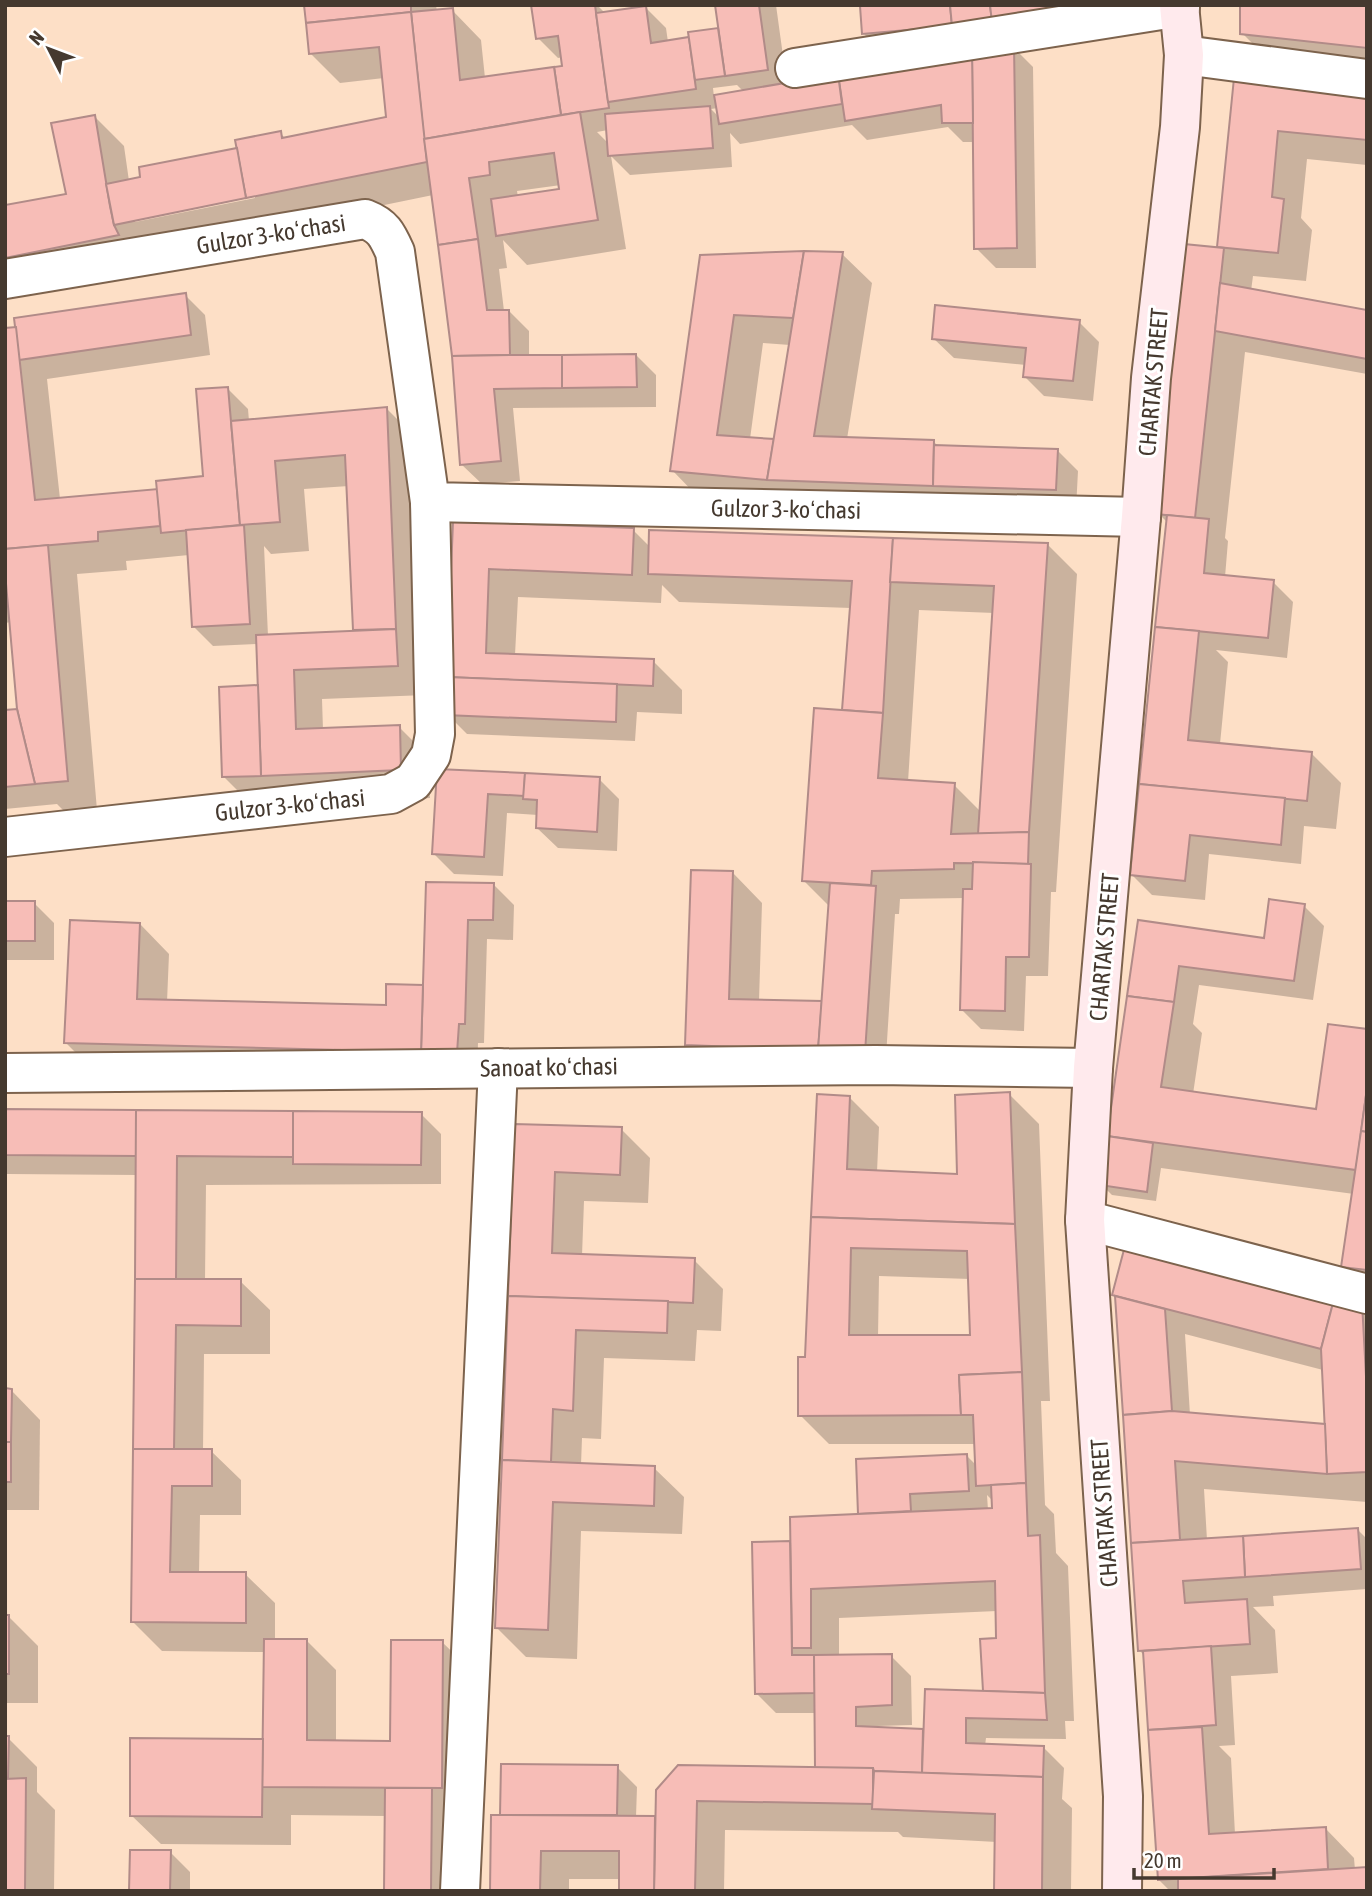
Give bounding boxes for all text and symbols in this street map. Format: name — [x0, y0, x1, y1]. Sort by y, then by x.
north arrow — [14, 14, 84, 84]
text: N — [24, 26, 48, 49]
street label: Gulzor 3-koʻchasi — [195, 209, 347, 259]
street label: CHARTAK STREET — [1133, 306, 1173, 457]
street label: Gulzor 3-koʻchasi — [711, 494, 861, 524]
street label: Gulzor 3-koʻchasi — [214, 784, 366, 826]
street label: CHARTAK STREET — [1084, 871, 1124, 1022]
street label: Sanoat koʻchasi — [480, 1052, 618, 1082]
street label: CHARTAK STREET — [1085, 1438, 1123, 1588]
scale bar — [1134, 1836, 1274, 1880]
text: 20 m — [1144, 1848, 1182, 1872]

